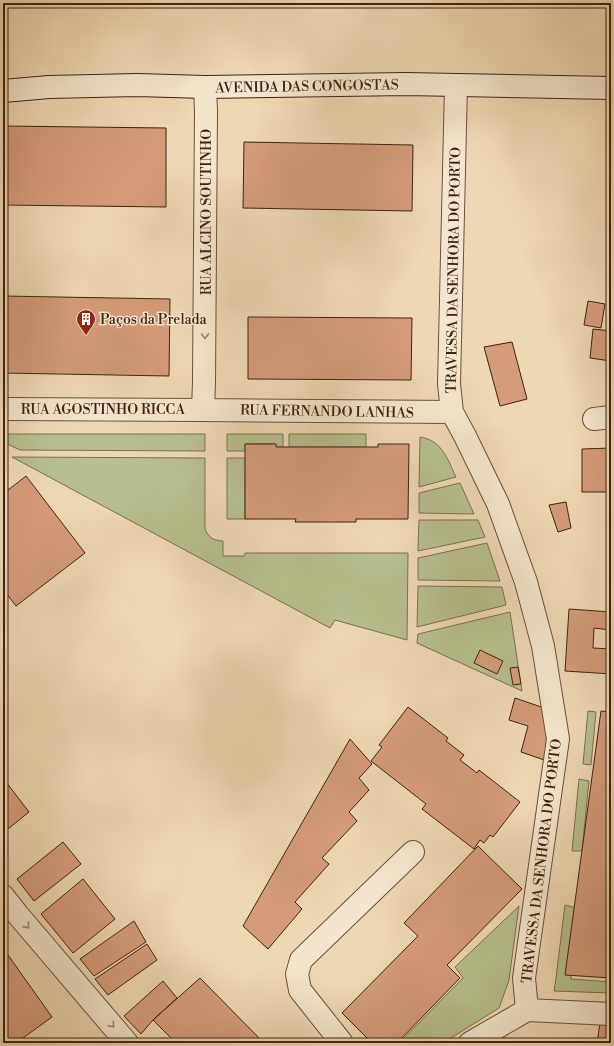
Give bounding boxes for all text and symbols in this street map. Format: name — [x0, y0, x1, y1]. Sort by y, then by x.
street label: AVENIDA DAS CONGOSTAS — [214, 76, 399, 98]
street label: RUA ALCINO SOUTINHO — [198, 129, 216, 295]
street label: TRAVESSA DA SENHORA DO PORTO — [443, 147, 465, 393]
building icon: Paços da Prelada — [75, 308, 97, 336]
place label: Paços da Prelada — [100, 311, 208, 329]
one-way arrow — [200, 333, 209, 339]
street label: RUA AGOSTINHO RICCA — [21, 401, 186, 419]
street label: RUA FERNANDO LANHAS — [240, 401, 414, 423]
street label: TRAVESSA DA SENHORA DO PORTO — [518, 738, 566, 984]
one-way arrow — [23, 922, 30, 929]
one-way arrow — [107, 1021, 114, 1028]

